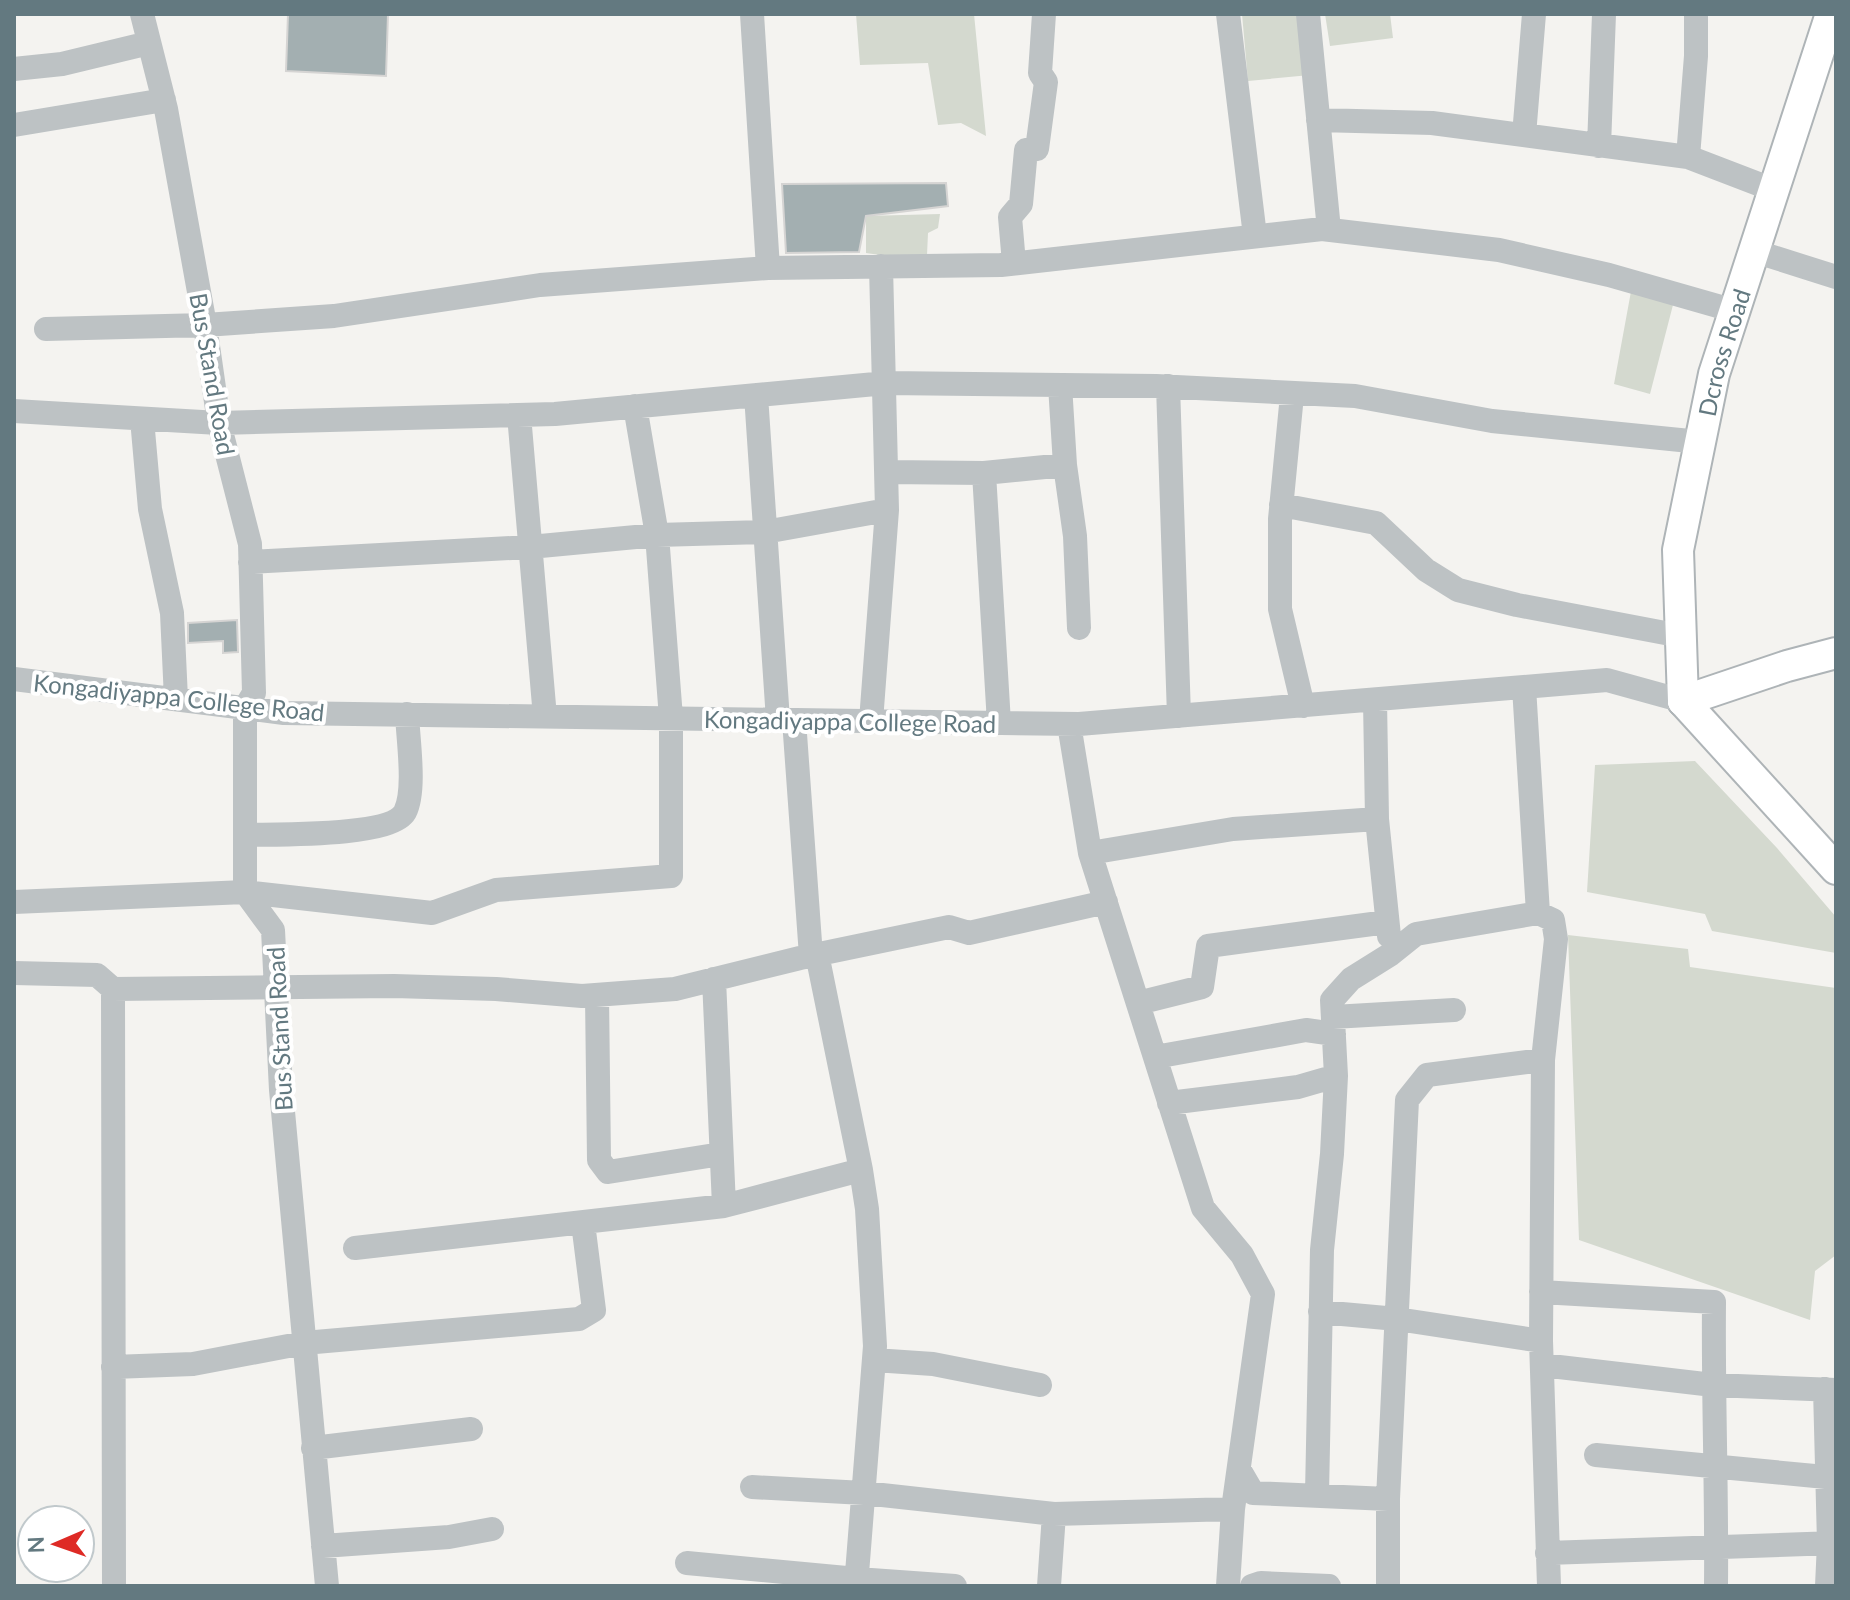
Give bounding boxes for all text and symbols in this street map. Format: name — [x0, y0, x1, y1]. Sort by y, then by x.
street label: Dcross Road — [1691, 285, 1755, 419]
street label: Bus Stand Road — [184, 291, 242, 457]
street label: Kongadiyappa College Road — [32, 667, 326, 727]
street label: Kongadiyappa College Road — [704, 704, 996, 738]
street label: Bus Stand Road — [260, 946, 298, 1112]
north arrow — [16, 1504, 96, 1584]
text: N — [22, 1536, 49, 1554]

